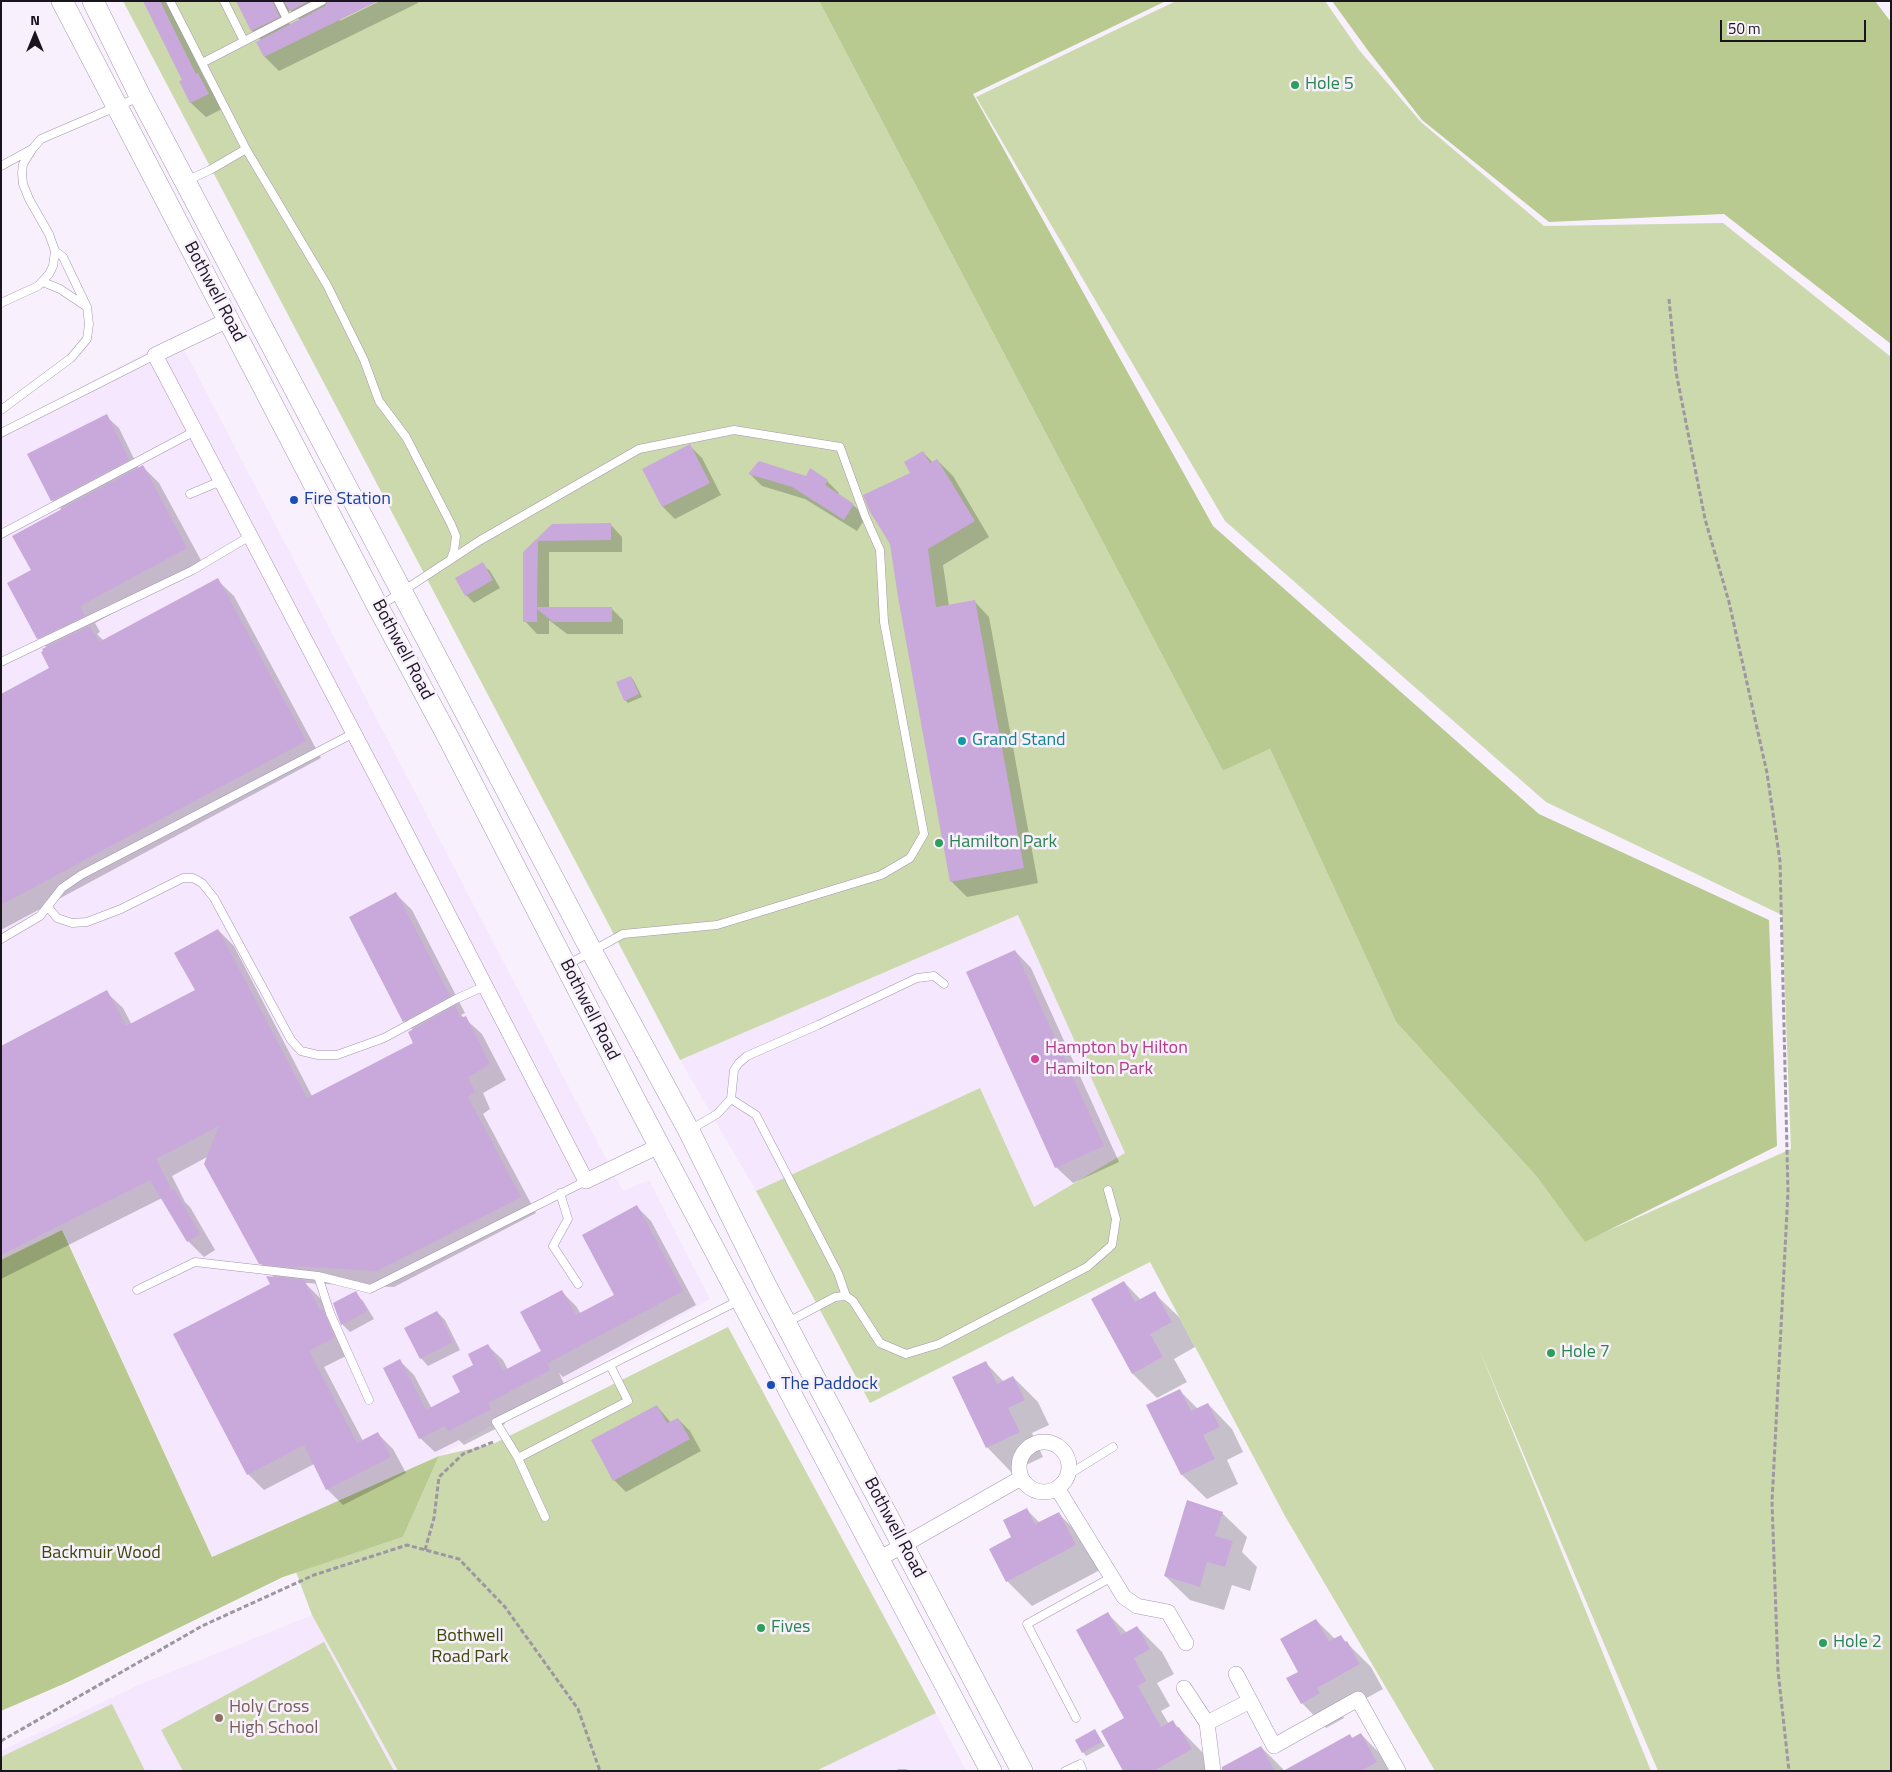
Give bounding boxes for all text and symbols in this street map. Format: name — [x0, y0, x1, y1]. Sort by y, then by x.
text: N — [30, 9, 40, 30]
north arrow — [10, 10, 60, 60]
scale bar — [1722, 10, 1868, 42]
text: 50 m — [1728, 17, 1761, 40]
place label: Hole 5 — [1305, 74, 1354, 96]
marker: Hole 5 — [1289, 79, 1301, 91]
street label: Bothwell Road — [179, 238, 249, 346]
place label: Fire Station — [304, 489, 391, 511]
marker: Fire Station — [288, 494, 300, 506]
street label: Bothwell Road — [367, 596, 437, 704]
place label: Grand Stand — [972, 730, 1066, 752]
marker: Grand Stand — [956, 735, 968, 747]
place label: Hamilton Park — [949, 832, 1057, 854]
marker: Hamilton Park — [933, 837, 945, 849]
street label: Bothwell Road — [554, 956, 624, 1064]
place label: Hampton by Hilton Hamilton Park — [1045, 1038, 1188, 1080]
marker: Hampton by Hilton Hamilton Park — [1029, 1053, 1041, 1065]
place label: Hole 7 — [1561, 1342, 1610, 1364]
marker: Hole 7 — [1545, 1347, 1557, 1359]
place label: The Paddock — [781, 1374, 878, 1396]
marker: The Paddock — [765, 1379, 777, 1391]
street label: Bothwell Road — [859, 1474, 929, 1582]
park label: Backmuir Wood — [41, 1543, 161, 1565]
place label: Fives — [771, 1617, 810, 1639]
marker: Fives — [755, 1622, 767, 1634]
park label: Bothwell Road Park — [431, 1626, 509, 1668]
place label: Hole 2 — [1833, 1632, 1882, 1654]
marker: Hole 2 — [1817, 1637, 1829, 1649]
place label: Holy Cross High School — [229, 1697, 318, 1740]
marker: Holy Cross High School — [213, 1712, 225, 1724]

